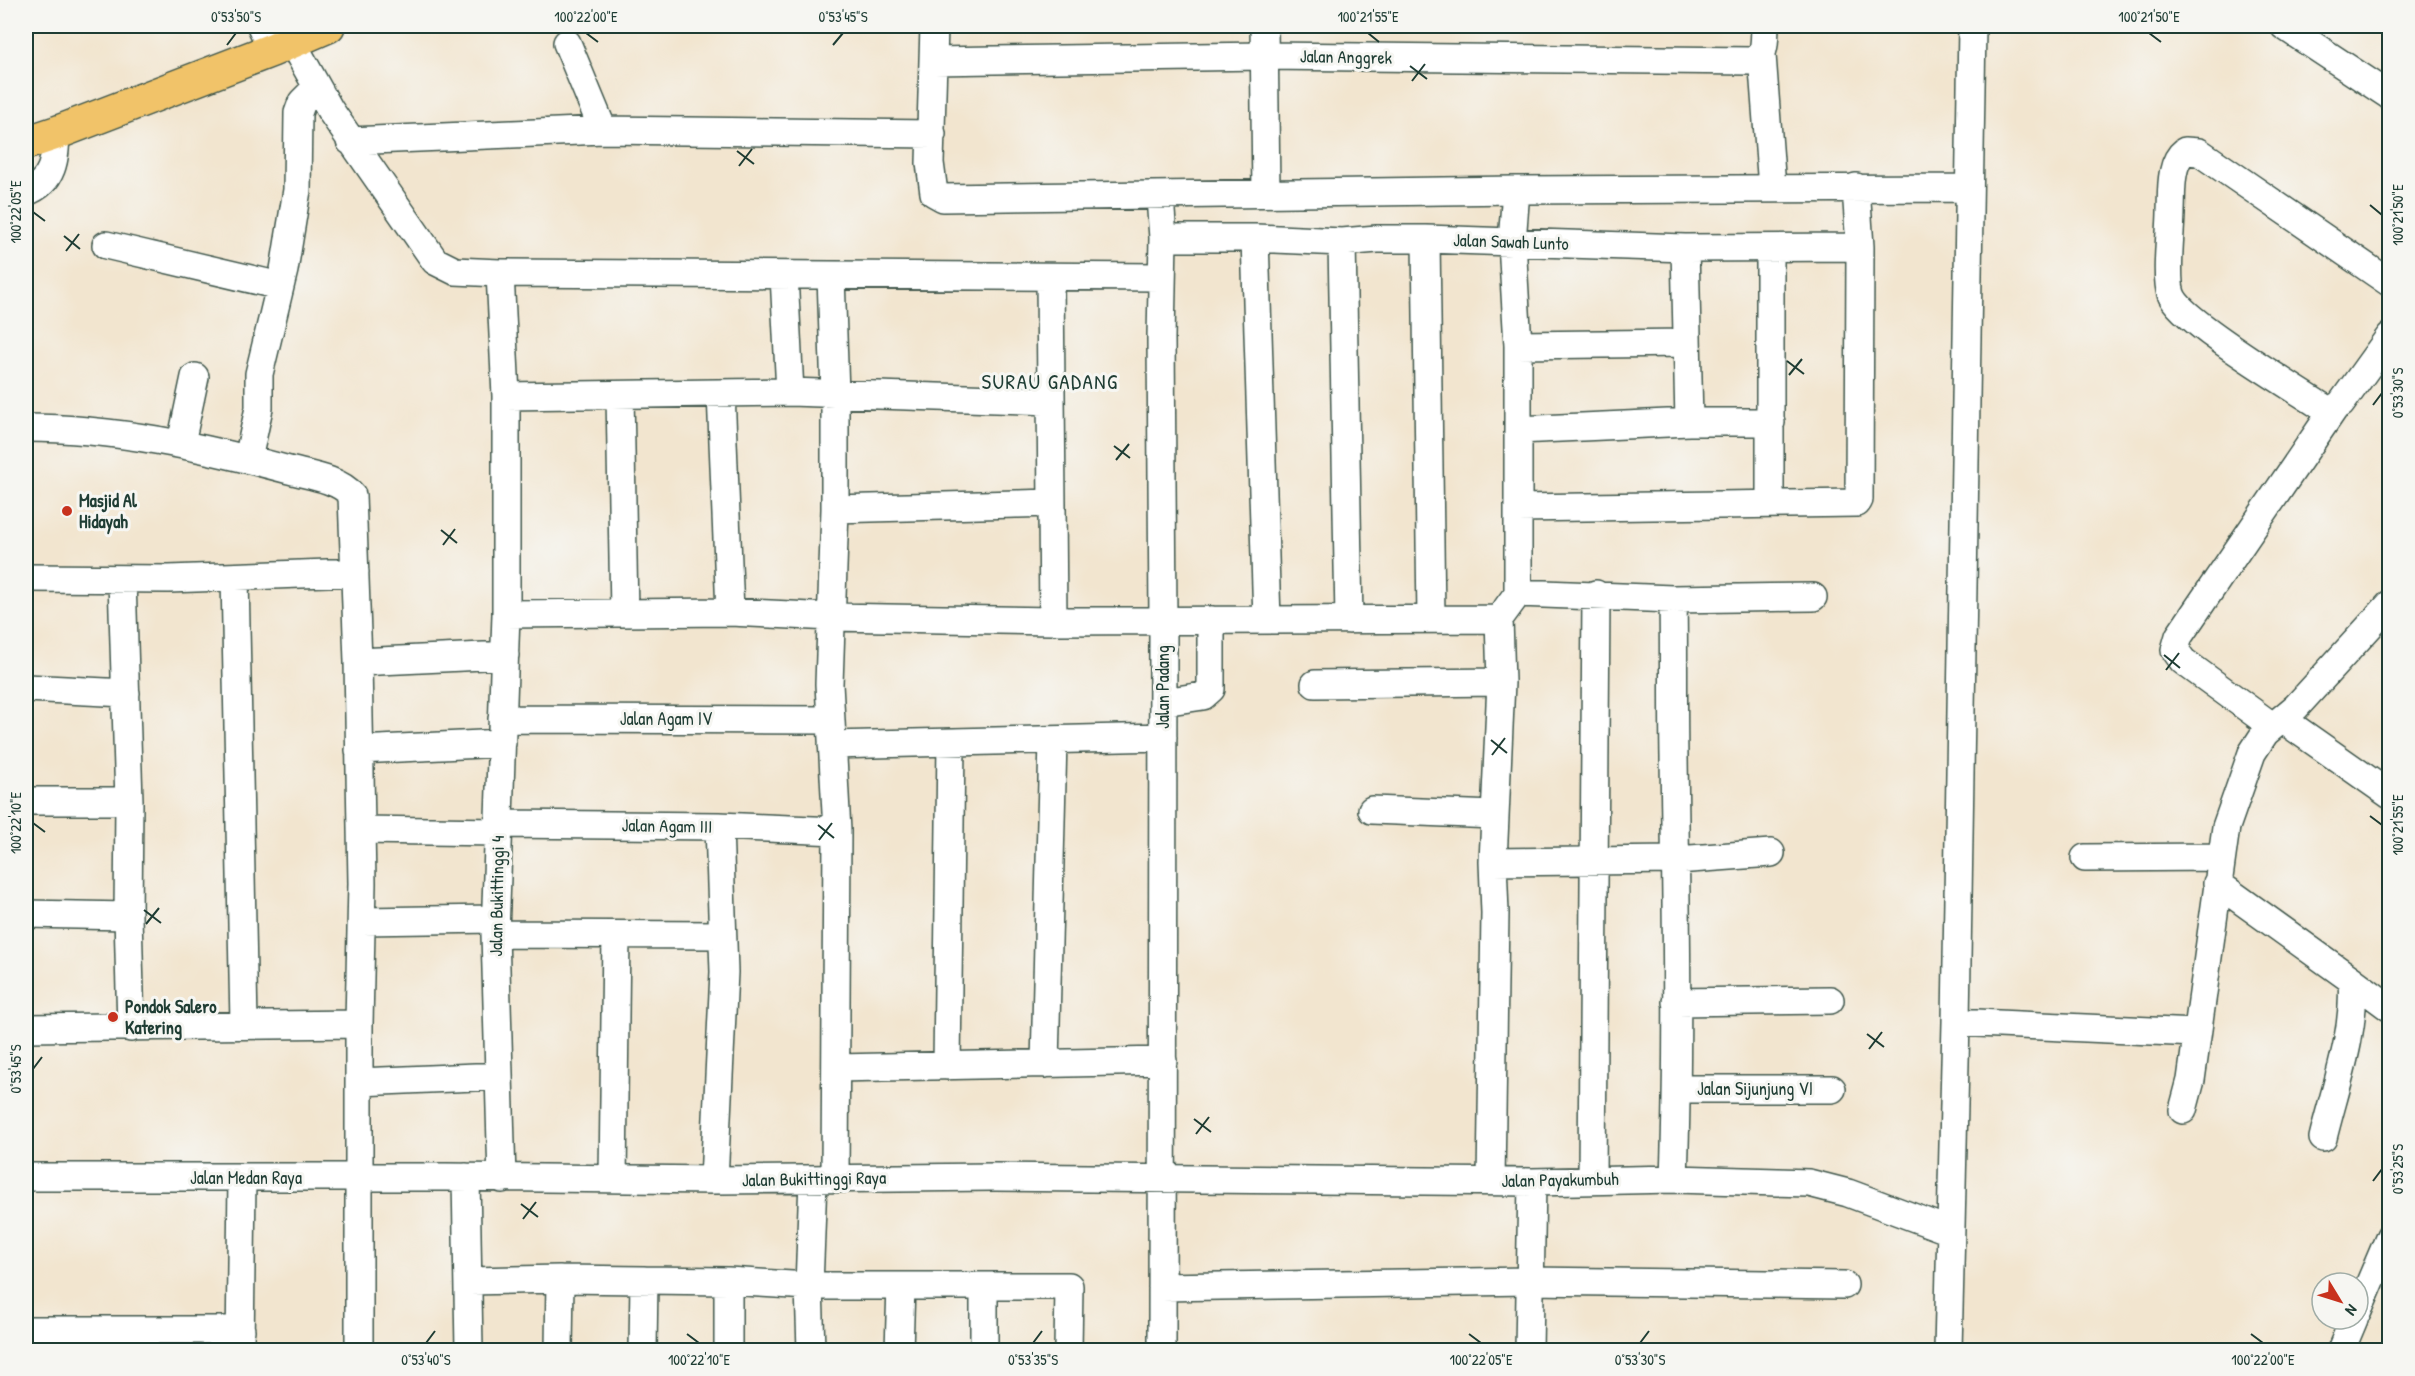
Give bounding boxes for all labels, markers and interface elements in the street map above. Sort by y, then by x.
text: 0°53'50"S [211,6,261,27]
text: 100°22'00"E [554,6,618,27]
text: 0°53'45"S [818,6,868,27]
text: 100°21'55"E [1337,6,1399,27]
text: 100°21'50"E [2118,6,2180,27]
street label: Jalan Anggrek [1300,43,1393,70]
text: 100°22'05"E [5,180,26,244]
text: 100°21'50"E [2387,184,2408,246]
street label: Jalan Sawah Lunto [1453,227,1569,256]
district label: SURAU GADANG [981,367,1119,396]
text: 0°53'30"S [2387,368,2408,418]
place label: Masjid Al Hidayah [79,488,138,535]
marker: Masjid Al Hidayah [60,504,74,518]
street label: Jalan Padang [1150,645,1175,729]
street label: Jalan Agam IV [620,706,713,731]
text: 100°22'10"E [5,792,26,854]
text: 100°21'55"E [2387,794,2408,856]
street label: Jalan Agam III [621,812,713,839]
street label: Jalan Bukittinggi 4 [483,835,510,957]
place label: Pondok Salero Katering [125,994,217,1041]
marker: Pondok Salero Katering [106,1010,120,1024]
text: 0°53'45"S [5,1044,26,1094]
street label: Jalan Sijunjung VI [1697,1076,1813,1101]
text: 0°53'25"S [2387,1144,2408,1194]
street label: Jalan Medan Raya [190,1165,302,1190]
street label: Jalan Bukittinggi Raya [742,1165,886,1192]
street label: Jalan Payakumbuh [1501,1166,1619,1193]
north arrow [2310,1271,2370,1331]
text: N [2340,1300,2363,1321]
text: 0°53'40"S [401,1349,451,1370]
text: 100°22'10"E [668,1349,730,1370]
text: 0°53'35"S [1008,1349,1058,1370]
text: 100°22'05"E [1449,1349,1513,1370]
text: 0°53'30"S [1615,1349,1665,1370]
text: 100°22'00"E [2231,1349,2295,1370]

